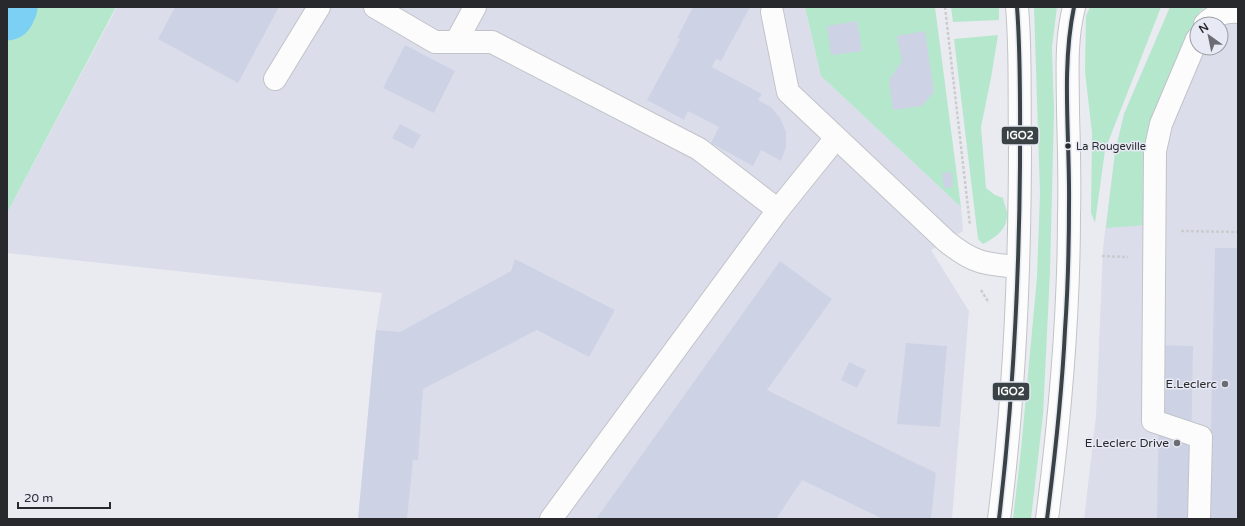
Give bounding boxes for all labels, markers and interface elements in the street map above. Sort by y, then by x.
north arrow [1189,16,1229,56]
text: N [1197,20,1211,36]
line badge: IGO2 [1001,126,1039,145]
text: IGO2 [1006,129,1034,142]
place label: La Rougeville [1076,140,1146,153]
marker: La Rougeville [1063,141,1073,151]
place label: E.Leclerc [1166,377,1217,391]
marker: E.Leclerc [1220,379,1230,389]
line badge: IGO2 [992,382,1030,401]
text: IGO2 [997,385,1025,398]
place label: E.Leclerc Drive [1085,436,1169,450]
marker: E.Leclerc Drive [1172,438,1182,448]
scale bar [18,484,110,510]
text: 20 m [24,491,53,505]

